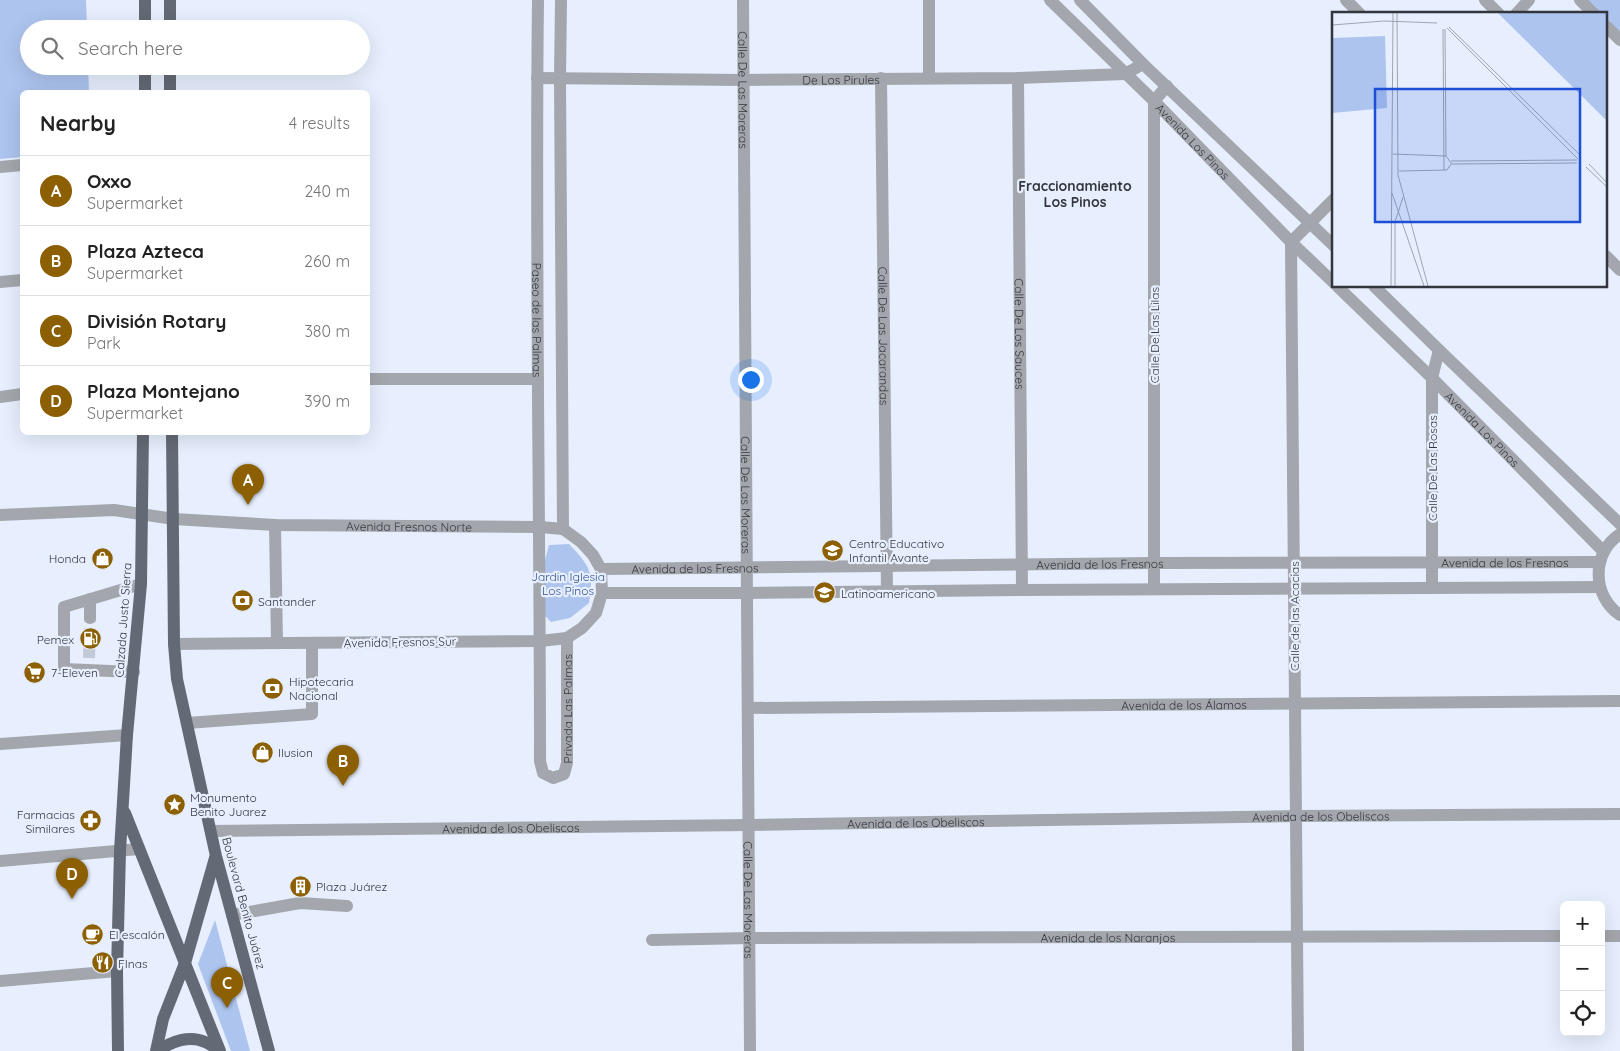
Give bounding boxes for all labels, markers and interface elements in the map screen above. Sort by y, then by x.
inset map [1332,12,1608,288]
search box [20,20,370,75]
street label: Calle De Las Moreras [736,31,751,149]
icon: search [38,34,66,62]
text: Search here [78,36,183,60]
street label: De Los Pirules [802,71,880,87]
street label: Avenida Los Pinos [1153,100,1234,183]
text: Nearby [40,110,116,136]
text: 4 results [289,113,350,133]
text: Oxxo [87,169,132,193]
district label: Fraccionamiento Los Pinos [1018,177,1132,211]
text: A [51,181,61,201]
text: 240 m [304,181,350,201]
text: Supermarket [87,193,183,213]
text: Plaza Azteca [87,239,204,263]
text: B [51,251,61,271]
text: 260 m [304,251,350,271]
text: Supermarket [87,263,183,283]
street label: Paseo de las Palmas [530,263,545,378]
street label: Calle De Las Jacarandas [876,267,892,406]
street label: Calle De Los Sauces [1012,278,1028,390]
street label: Calle De Las Lilas [1147,286,1162,383]
text: División Rotary [87,309,226,333]
text: C [51,321,61,341]
text: 380 m [304,321,350,341]
text: Park [87,333,121,353]
your location [738,367,764,393]
text: Plaza Montejano [87,379,240,403]
street label: Avenida Los Pinos [1442,388,1523,470]
text: D [50,391,62,411]
text: 390 m [304,391,350,411]
text: Supermarket [87,403,183,423]
street label: Calle De Las Rosas [1425,415,1440,521]
street label: Calle De Las Moreras [738,436,754,554]
pin: A [232,464,264,505]
street label: Avenida Fresnos Norte [346,518,472,534]
place label: Centro Educativo Infantil Avante [849,536,944,565]
school or university icon: Centro Educativo Infantil Avante [821,538,845,562]
shop icon: Honda [90,546,114,570]
place label: Honda [49,551,86,566]
street label: Avenida de los Fresnos [1036,555,1164,572]
street label: Avenida de los Fresnos [1441,555,1569,570]
street label: Avenida de los Fresnos [631,560,759,576]
street label: Calle de las Acacias [1287,561,1302,671]
street label: Calzada Justo Sierra [112,562,134,678]
park label: Jardin Iglesia Los Pinos [531,569,605,598]
school or university icon: Latinoamericano [813,581,837,605]
place label: Latinoamericano [841,586,935,601]
bank icon: Santander [230,589,254,613]
place label: Santander [258,594,316,609]
fuel station icon: Pemex [78,627,102,651]
place label: Pemex [37,632,74,647]
street label: Avenida Fresnos Sur [344,634,457,650]
street label: Privada Las Palmas [560,654,575,763]
supermarket icon: 7-Eleven [23,660,47,684]
place label: 7-Eleven [51,665,98,680]
place label: Hipotecaria Nacional [289,674,353,703]
bank icon: Hipotecaria Nacional [261,676,285,700]
street label: Avenida de los Álamos [1121,696,1247,713]
shop icon: Ilusion [250,740,274,764]
place label: Ilusion [278,745,313,760]
pin: B [327,745,359,786]
place label: Monumento Benito Juarez [190,790,267,819]
place icon: Monumento Benito Juarez [162,792,186,816]
place label: Farmacias Similares [17,807,75,836]
street label: Avenida de los Obeliscos [1252,808,1390,824]
pharmacy icon: Farmacias Similares [79,809,103,833]
street label: Avenida de los Obeliscos [847,814,985,831]
street label: Avenida de los Obeliscos [442,819,580,836]
street label: Boulevard Benito Juárez [219,835,269,971]
street label: Calle De Las Moreras [741,841,757,959]
pin: D [56,858,88,899]
building icon: Plaza Juárez [288,874,312,898]
place label: Plaza Juárez [316,879,388,894]
map controls [1560,901,1605,1036]
button: + [1560,901,1605,946]
cafe icon: El escalón [81,922,105,946]
place label: El escalón [109,927,165,942]
street label: Avenida de los Naranjos [1041,929,1176,945]
button: − [1560,946,1605,991]
restaurant icon: FInas [90,951,114,975]
place label: FInas [118,956,148,971]
pin: C [211,967,243,1008]
button: locate [1560,991,1605,1036]

